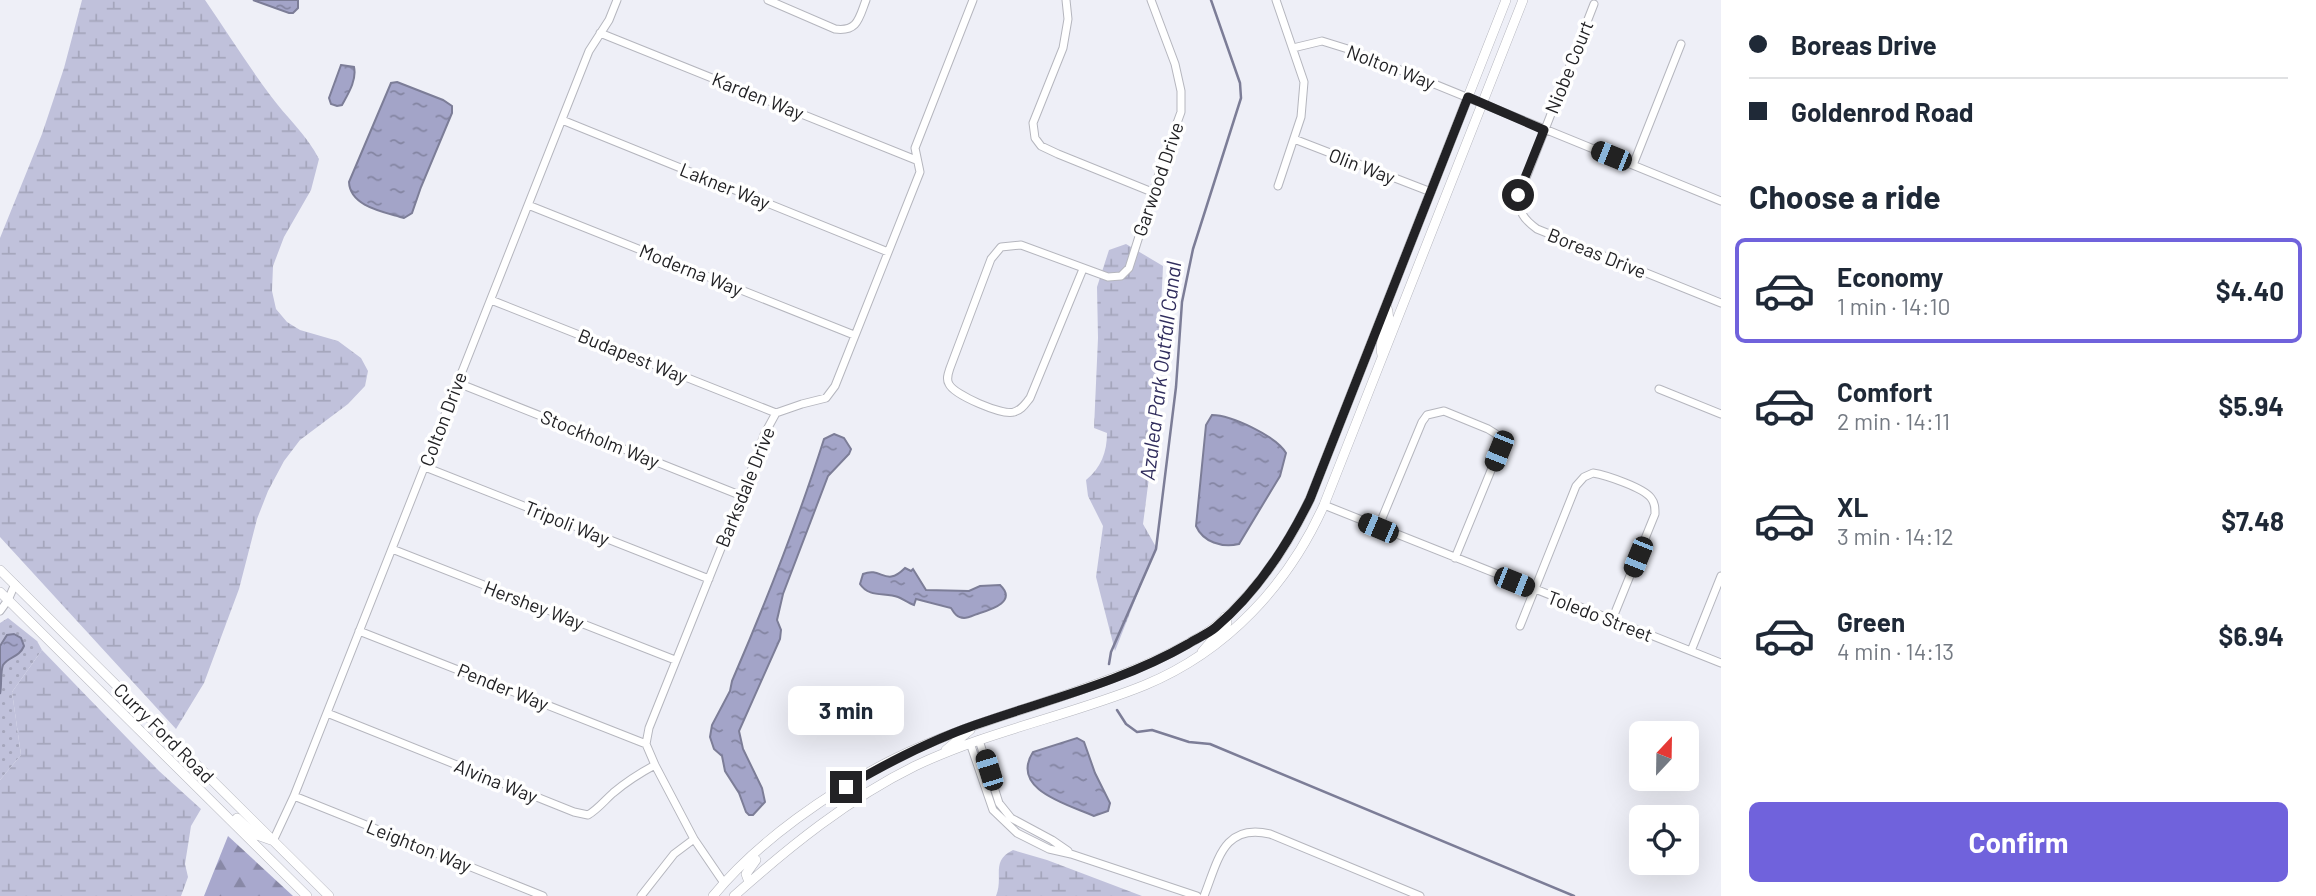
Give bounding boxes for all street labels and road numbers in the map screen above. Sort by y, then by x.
street label: Niobe Court [1539,17,1598,117]
street label: Nolton Way [1344,39,1439,94]
street label: Karden Way [709,67,808,124]
street label: Garwood Drive [1127,119,1188,239]
street label: Olin Way [1326,142,1399,189]
street label: Lakner Way [677,157,774,214]
street label: Boreas Drive [1545,222,1650,283]
street label: Moderna Way [636,238,746,301]
street label: Budapest Way [575,323,692,388]
street label: Colton Drive [414,368,471,469]
street label: Stockholm Way [537,404,663,473]
street label: Barksdale Drive [710,423,779,550]
street label: Tripoli Way [521,495,613,550]
street label: Hershey Way [481,575,588,634]
street label: Toledo Street [1544,585,1656,646]
street label: Pender Way [454,658,552,715]
street label: Curry Ford Road [110,678,219,787]
street label: Alvina Way [451,753,541,808]
street label: Leighton Way [363,814,475,877]

